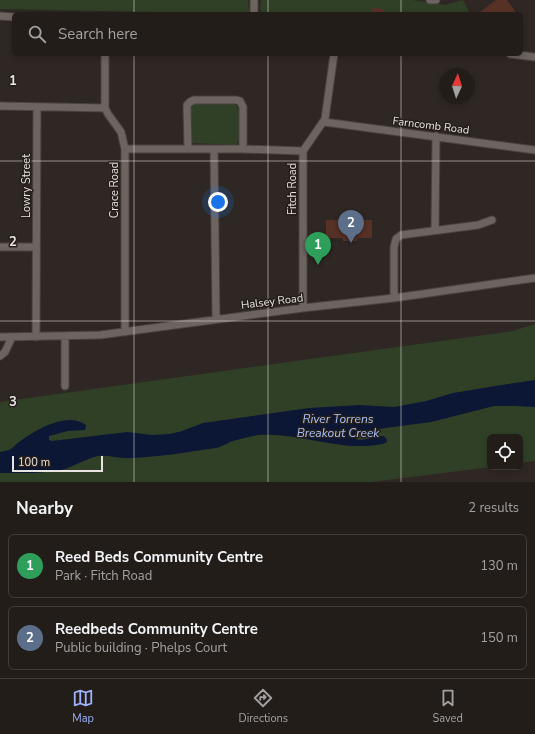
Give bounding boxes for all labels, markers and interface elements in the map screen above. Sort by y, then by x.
search box [12,12,523,56]
icon: search [26,23,48,45]
text: Search here [58,24,138,44]
north arrow [439,68,475,104]
text: 1 [9,72,17,90]
street label: Farncomb Road [392,113,470,138]
street label: Lowry Street [19,154,34,218]
street label: Crace Road [107,162,122,218]
street label: Fitch Road [285,163,300,215]
your location [208,192,228,212]
pin: 2 [338,210,364,243]
pin: 1 [305,232,331,265]
text: 2 [9,233,17,251]
street label: Halsey Road [240,290,304,313]
text: 3 [9,393,17,411]
water label: River Torrens Breakout Creek [297,411,380,441]
map controls [487,434,523,470]
button: locate [487,434,523,470]
scale bar [12,454,103,473]
text: 100 m [18,455,50,470]
text: Nearby [16,497,73,520]
text: 2 results [468,499,519,517]
text: Reed Beds Community Centre [55,547,263,567]
text: 1 [26,557,34,575]
text: 130 m [480,557,518,575]
text: Park · Fitch Road [55,567,152,585]
text: Reedbeds Community Centre [55,619,258,639]
text: 2 [26,629,34,647]
text: 150 m [480,629,518,647]
text: Public building · Phelps Court [55,639,227,657]
tab: Map [72,687,94,726]
tab: Directions [238,687,288,726]
tab: Saved [432,687,463,726]

